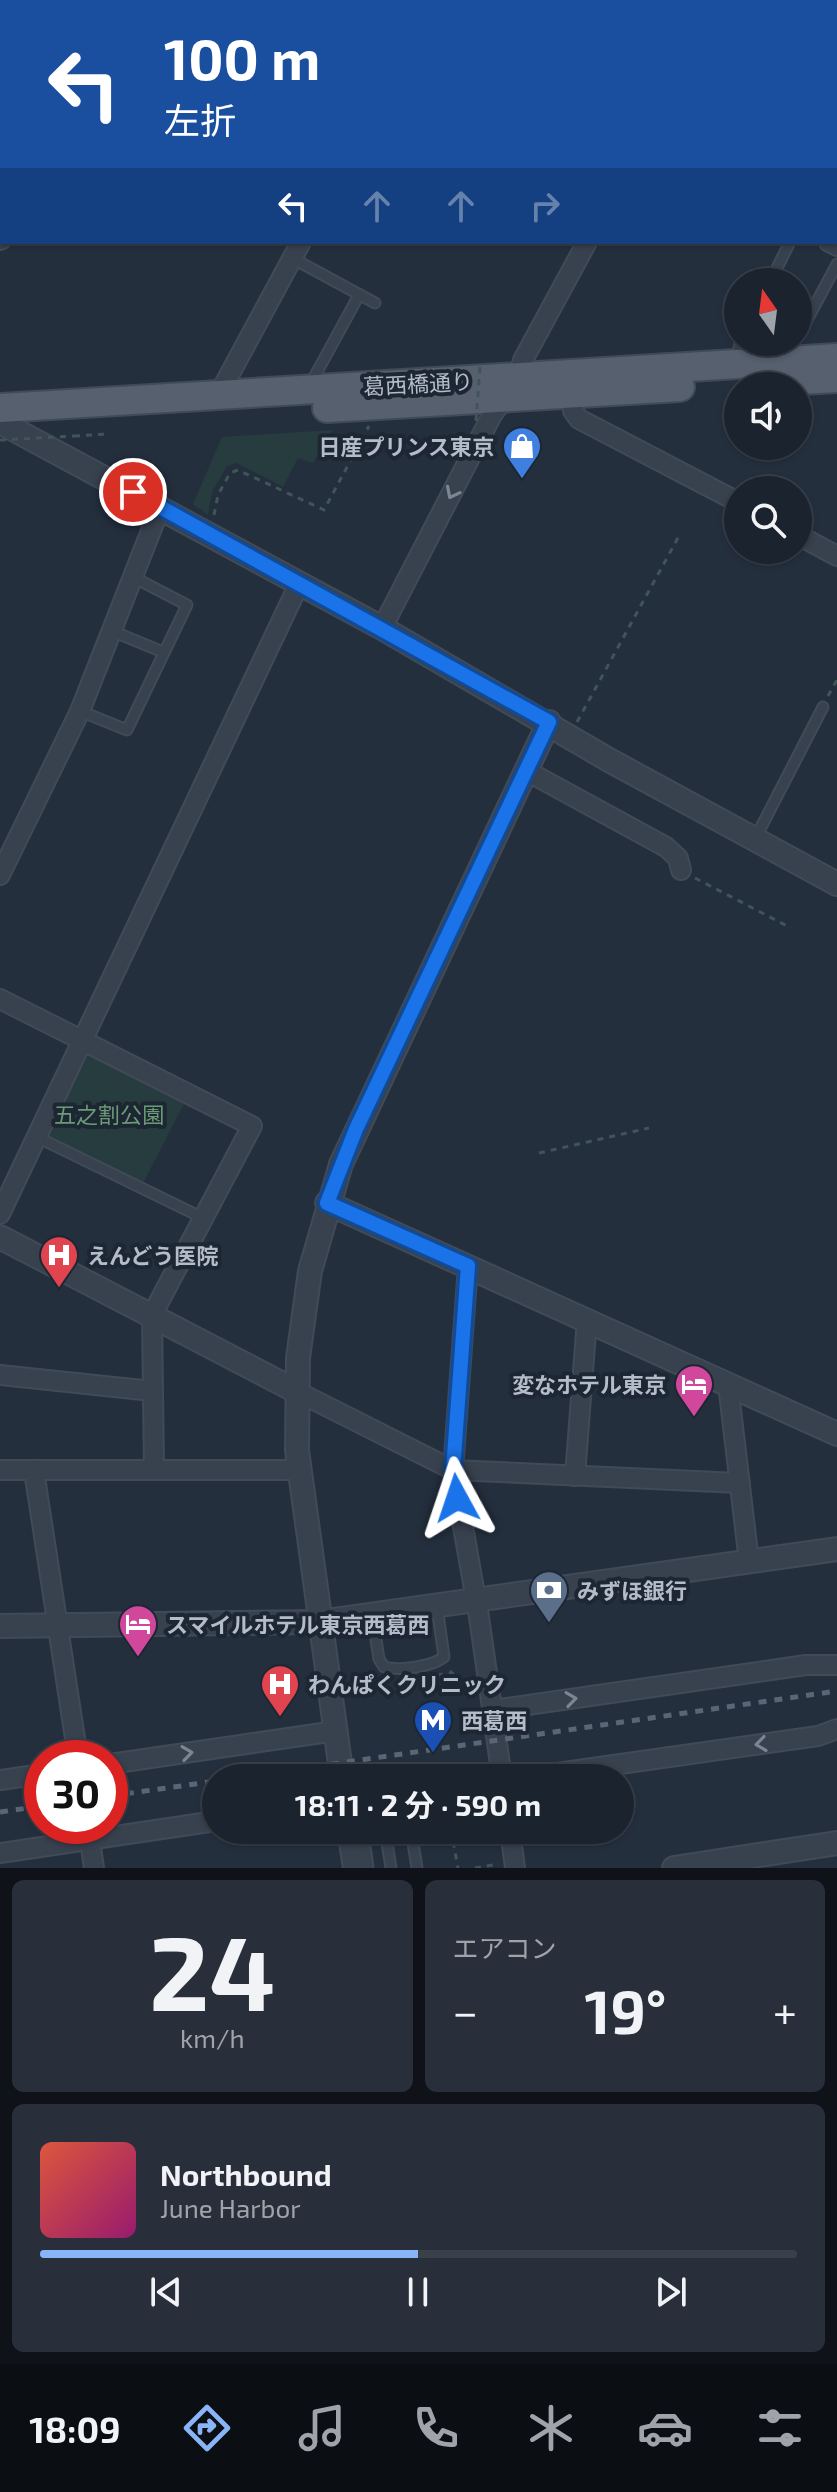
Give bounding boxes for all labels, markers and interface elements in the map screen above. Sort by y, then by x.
text: 100 m [164,24,320,91]
icon: left [32,32,136,136]
text: 左折 [164,98,236,141]
icon: left [271,184,315,228]
icon: ahead [355,184,399,228]
icon: ahead [439,184,483,228]
icon: right [523,184,567,228]
north arrow [724,268,812,356]
map controls [724,268,812,564]
street label: 葛西橋通り [362,367,474,399]
button: sound [724,372,812,460]
shop icon: 日産プリンス東京 [501,425,543,480]
place label: 日産プリンス東京 [318,433,494,459]
pin [99,458,167,526]
icon: arrive [111,470,155,514]
button: search [724,476,812,564]
one-way arrow [446,484,462,499]
park label: 五之割公園 [54,1101,164,1127]
hospital icon: えんどう医院 [38,1234,80,1289]
place label: えんどう医院 [87,1242,218,1268]
hotel icon: 変なホテル東京 [673,1363,715,1418]
place label: 変なホテル東京 [512,1371,666,1397]
position arrow [415,1456,499,1540]
bank icon: みずほ銀行 [528,1569,570,1624]
place label: みずほ銀行 [577,1577,687,1603]
hotel icon: スマイルホテル東京西葛西 [117,1603,159,1658]
place label: スマイルホテル東京西葛西 [166,1611,429,1637]
hospital icon: わんぱくクリニック [259,1663,301,1718]
place label: わんぱくクリニック [308,1671,506,1697]
one-way arrow [564,1691,577,1708]
metro station icon: 西葛西 [412,1699,454,1754]
place label: 西葛西 [461,1707,527,1733]
one-way arrow [754,1735,768,1752]
speed limit sign: 30 [24,1740,128,1844]
one-way arrow [180,1745,194,1762]
text: 18:11 · 2 分 · 590 m [295,1786,541,1822]
text: 24 [149,1907,276,2032]
text: エアコン [453,1932,557,1963]
text: 19° [585,1974,666,2046]
text: − [453,1984,478,2037]
text: + [773,1984,797,2037]
text: km/h [180,2022,245,2053]
text: Northbound [160,2156,332,2192]
text: June Harbor [160,2192,301,2223]
icon: previous [144,2270,188,2314]
icon: pause [396,2270,440,2314]
icon: next [649,2270,693,2314]
icon: directions [179,2400,235,2456]
icon: music [294,2400,350,2456]
icon: phone [408,2400,464,2456]
icon: climate [523,2400,579,2456]
icon: car [637,2400,693,2456]
icon: filters [752,2400,808,2456]
text: 18:09 [29,2407,120,2450]

